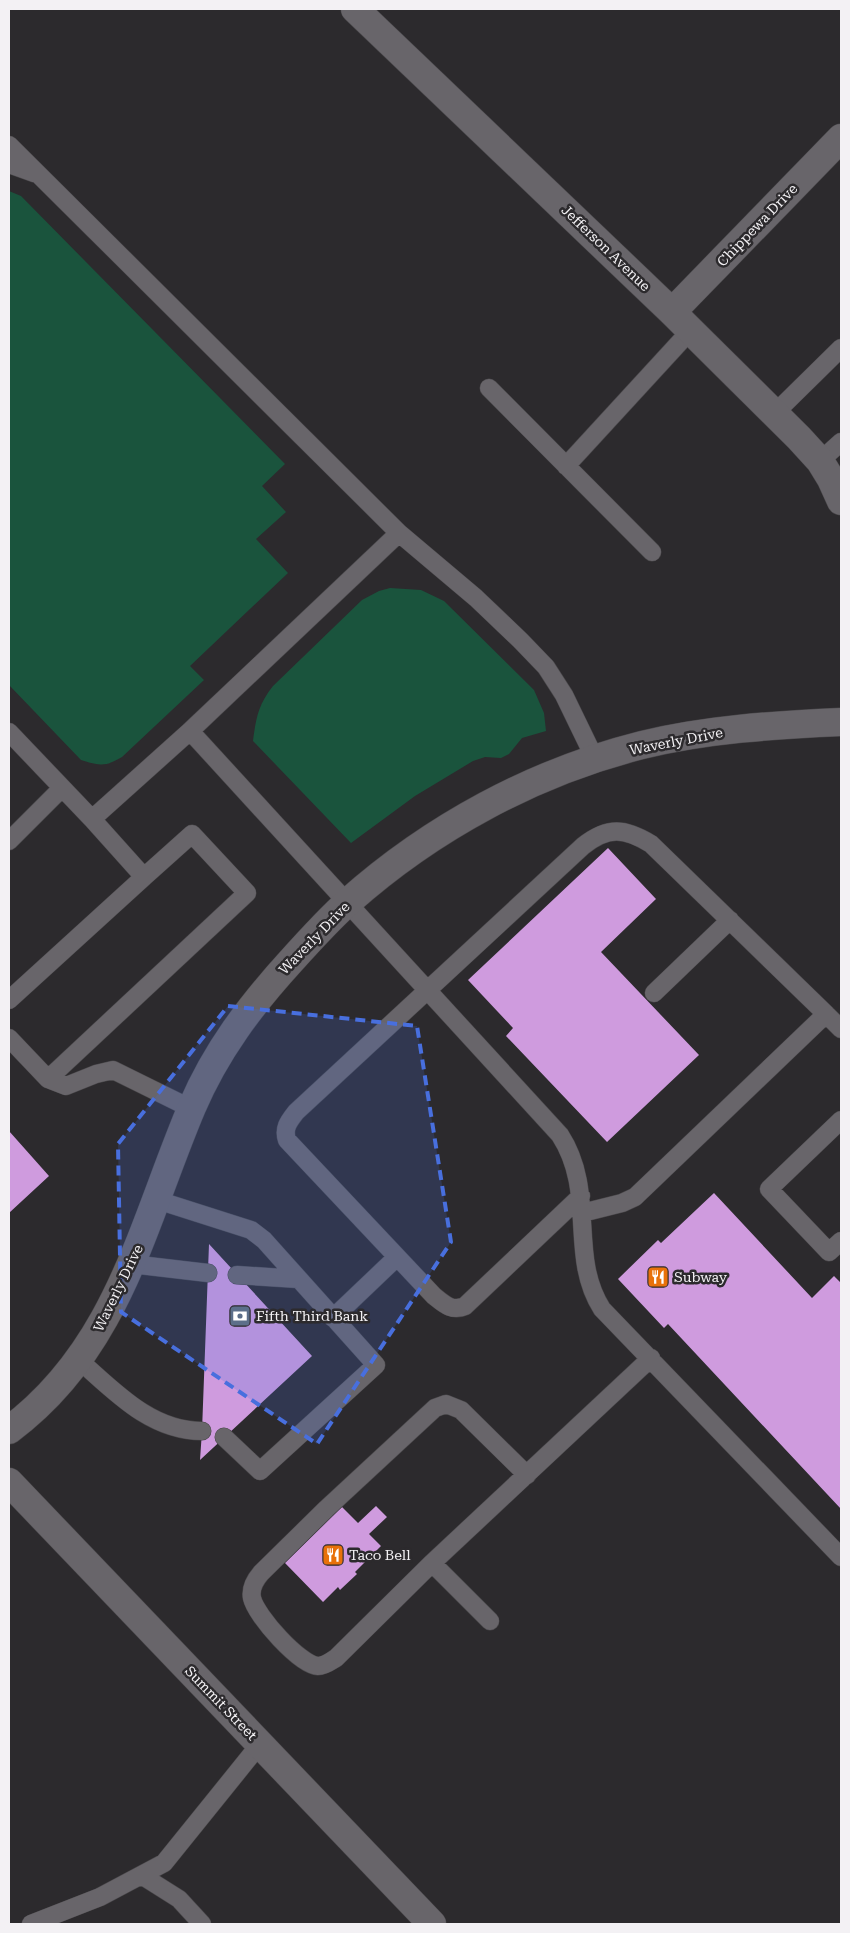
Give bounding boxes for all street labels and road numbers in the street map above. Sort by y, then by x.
street label: Chippewa Drive [714,180,801,270]
street label: Jefferson Avenue [558,202,654,295]
street label: Waverly Drive [628,724,724,758]
street label: Waverly Drive [275,898,353,978]
street label: Waverly Drive [90,1242,146,1334]
street label: Summit Street [182,1663,260,1743]

